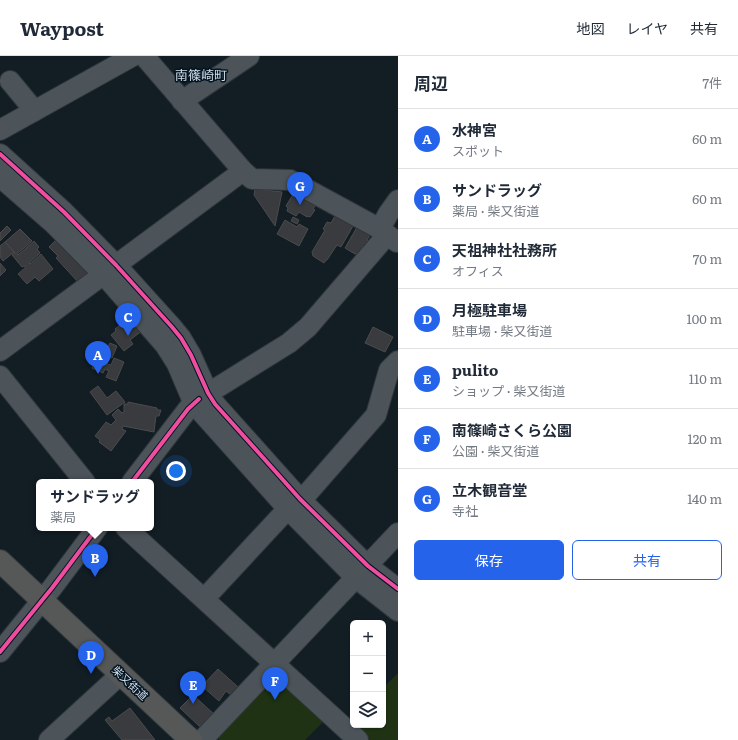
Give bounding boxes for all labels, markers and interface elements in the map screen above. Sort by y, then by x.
text: Waypost [20,14,104,42]
text: 地図 [576,18,604,38]
text: レイヤ [626,18,668,38]
text: 共有 [690,18,718,38]
district label: 南篠崎町 [175,65,227,84]
text: 周辺 [414,70,448,95]
text: 7件 [702,73,722,92]
text: 水神宮 [452,118,497,141]
text: A [422,129,432,148]
text: 60 m [692,129,722,148]
text: スポット [452,141,504,160]
pin: G [287,172,313,205]
text: サンドラッグ [452,178,542,201]
text: B [423,189,431,208]
text: 60 m [692,189,722,208]
text: 薬局 · 柴又街道 [452,201,540,220]
text: 天祖神社社務所 [452,238,557,261]
text: C [422,249,432,268]
text: 70 m [693,249,722,268]
text: オフィス [452,261,504,280]
text: 月極駐車場 [452,298,527,321]
pin: C [115,303,141,336]
text: D [422,309,432,328]
text: 100 m [686,309,722,328]
text: 駐車場 · 柴又街道 [452,321,553,340]
pin: A [85,341,111,374]
text: pulito [452,358,498,381]
text: E [423,369,431,388]
text: 110 m [689,369,722,388]
text: ショップ · 柴又街道 [452,381,566,400]
text: 南篠崎さくら公園 [452,418,572,441]
text: F [423,429,431,448]
text: 120 m [687,429,722,448]
text: 公園 · 柴又街道 [452,441,540,460]
your location [166,461,186,481]
text: 立木観音堂 [452,478,527,501]
popup [36,479,154,531]
text: サンドラッグ [50,484,140,507]
text: G [422,489,432,508]
text: 140 m [687,489,722,508]
text: 寺社 [452,501,478,520]
text: 薬局 [50,507,76,526]
button: 保存 [414,540,564,580]
button: 共有 [572,540,722,580]
pin: B [82,544,108,577]
map controls [350,620,386,728]
button: + [350,620,386,656]
pin: D [78,641,104,674]
button: − [350,656,386,692]
street label: 柴又街道 [109,661,152,703]
pin: F [262,667,288,700]
pin: E [180,671,206,704]
button: layers [350,692,386,728]

